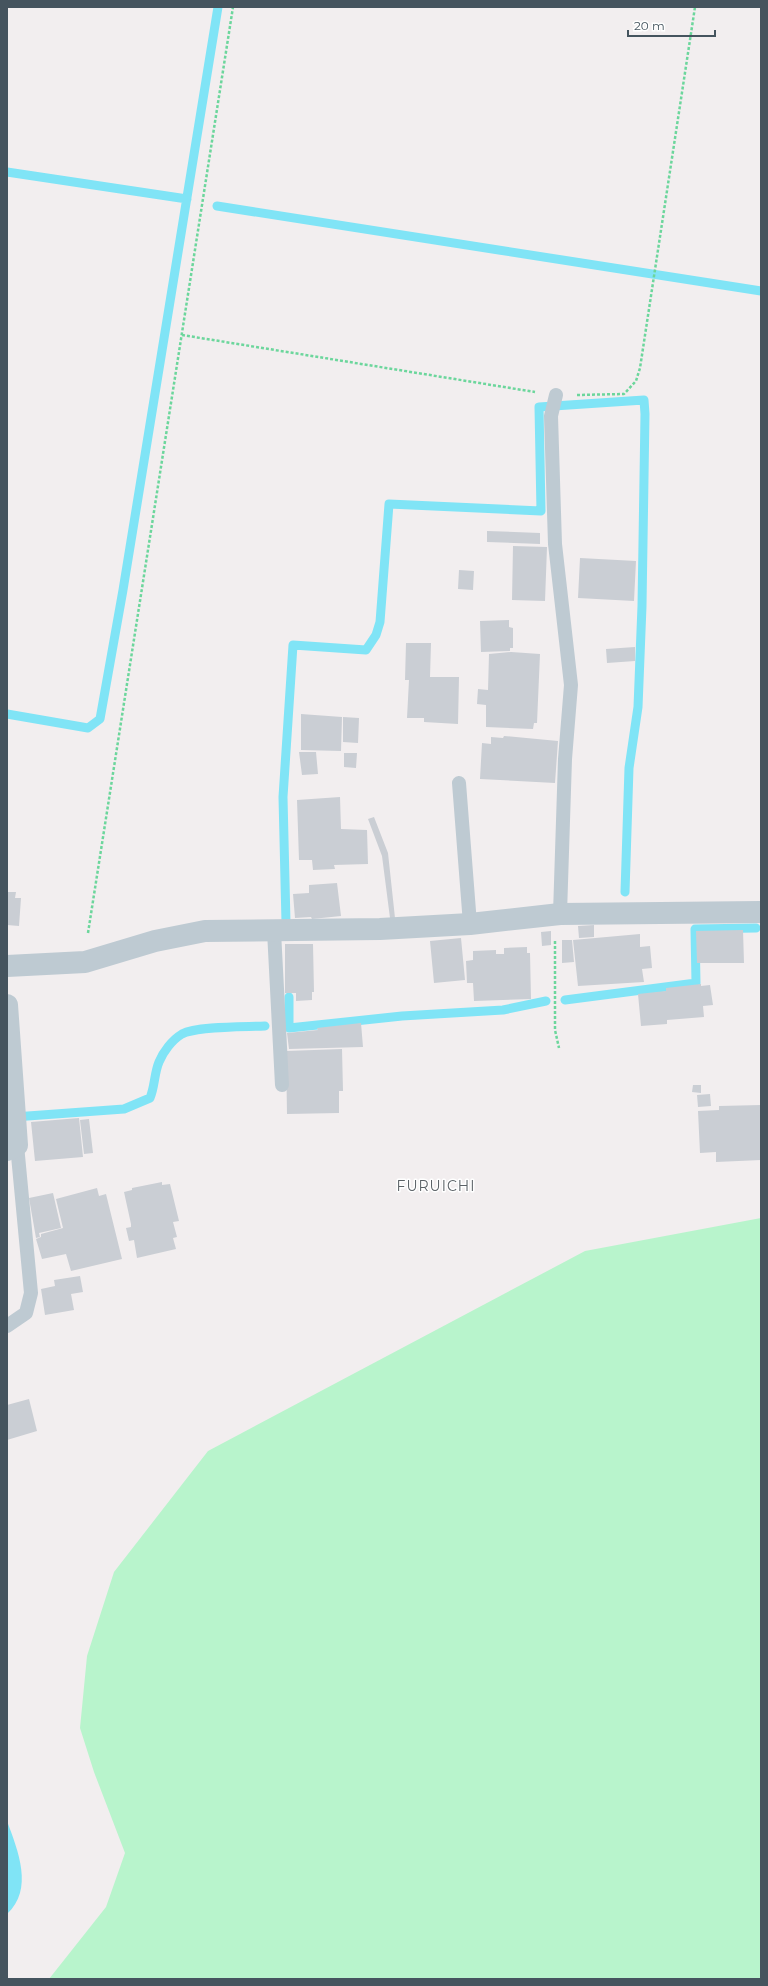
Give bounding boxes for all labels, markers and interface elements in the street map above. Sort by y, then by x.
scale bar [628,12,715,38]
text: 20 m [634,18,665,33]
district label: FURUICHI [397,1177,475,1195]

